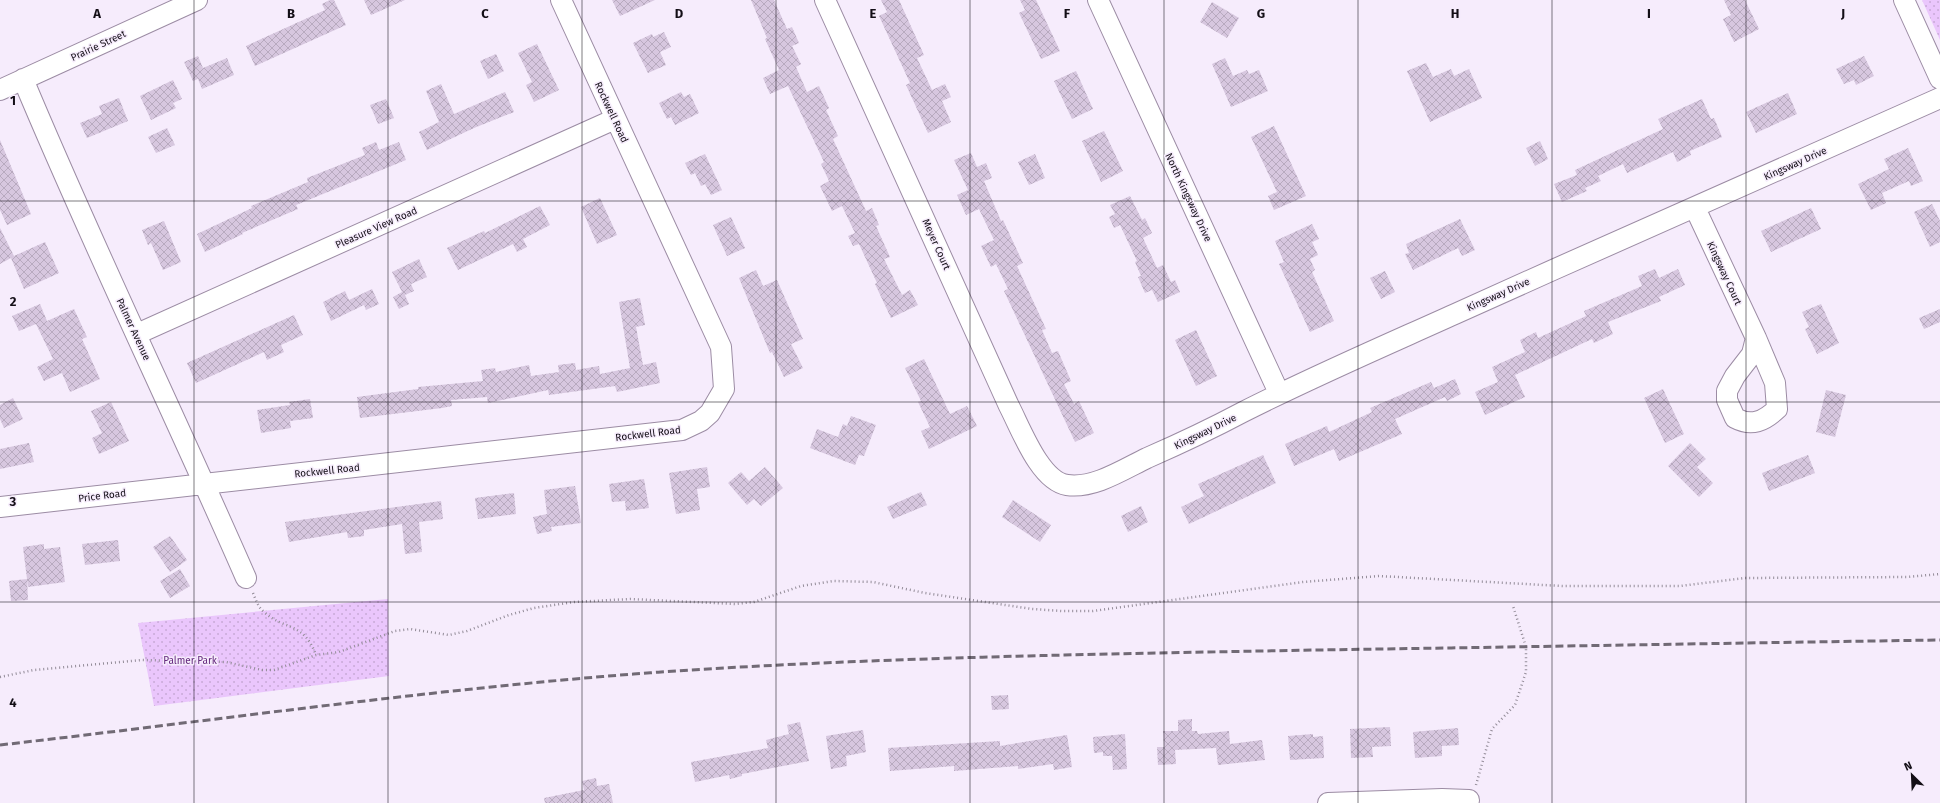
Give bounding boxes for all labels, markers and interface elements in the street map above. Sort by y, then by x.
text: A [92,6,101,21]
text: B [287,6,295,21]
text: C [481,6,489,21]
text: D [675,6,684,21]
text: E [870,6,877,21]
text: F [1064,6,1071,21]
text: G [1257,6,1265,21]
text: H [1451,6,1459,21]
text: I [1647,6,1651,21]
text: J [1840,6,1845,21]
street label: Prairie Street [69,28,128,64]
street label: Rockwell Road [592,80,630,145]
text: 1 [10,93,16,108]
street label: Kingsway Drive [1762,145,1829,183]
street label: North Kingsway Drive [1162,151,1214,244]
street label: Pleasure View Road [334,204,419,251]
street label: Meyer Court [920,217,953,272]
street label: Kingsway Court [1704,240,1744,307]
street label: Kingsway Drive [1465,276,1532,314]
text: 2 [10,294,17,309]
street label: Palmer Avenue [113,296,153,362]
street label: Kingsway Drive [1172,412,1238,452]
street label: Rockwell Road [615,424,682,444]
street label: Rockwell Road [294,462,360,480]
street label: Price Road [78,487,127,505]
text: 3 [9,494,17,509]
park label: Palmer Park [163,655,218,667]
text: 4 [9,695,17,710]
north arrow [1892,755,1932,795]
text: N [1902,759,1914,774]

